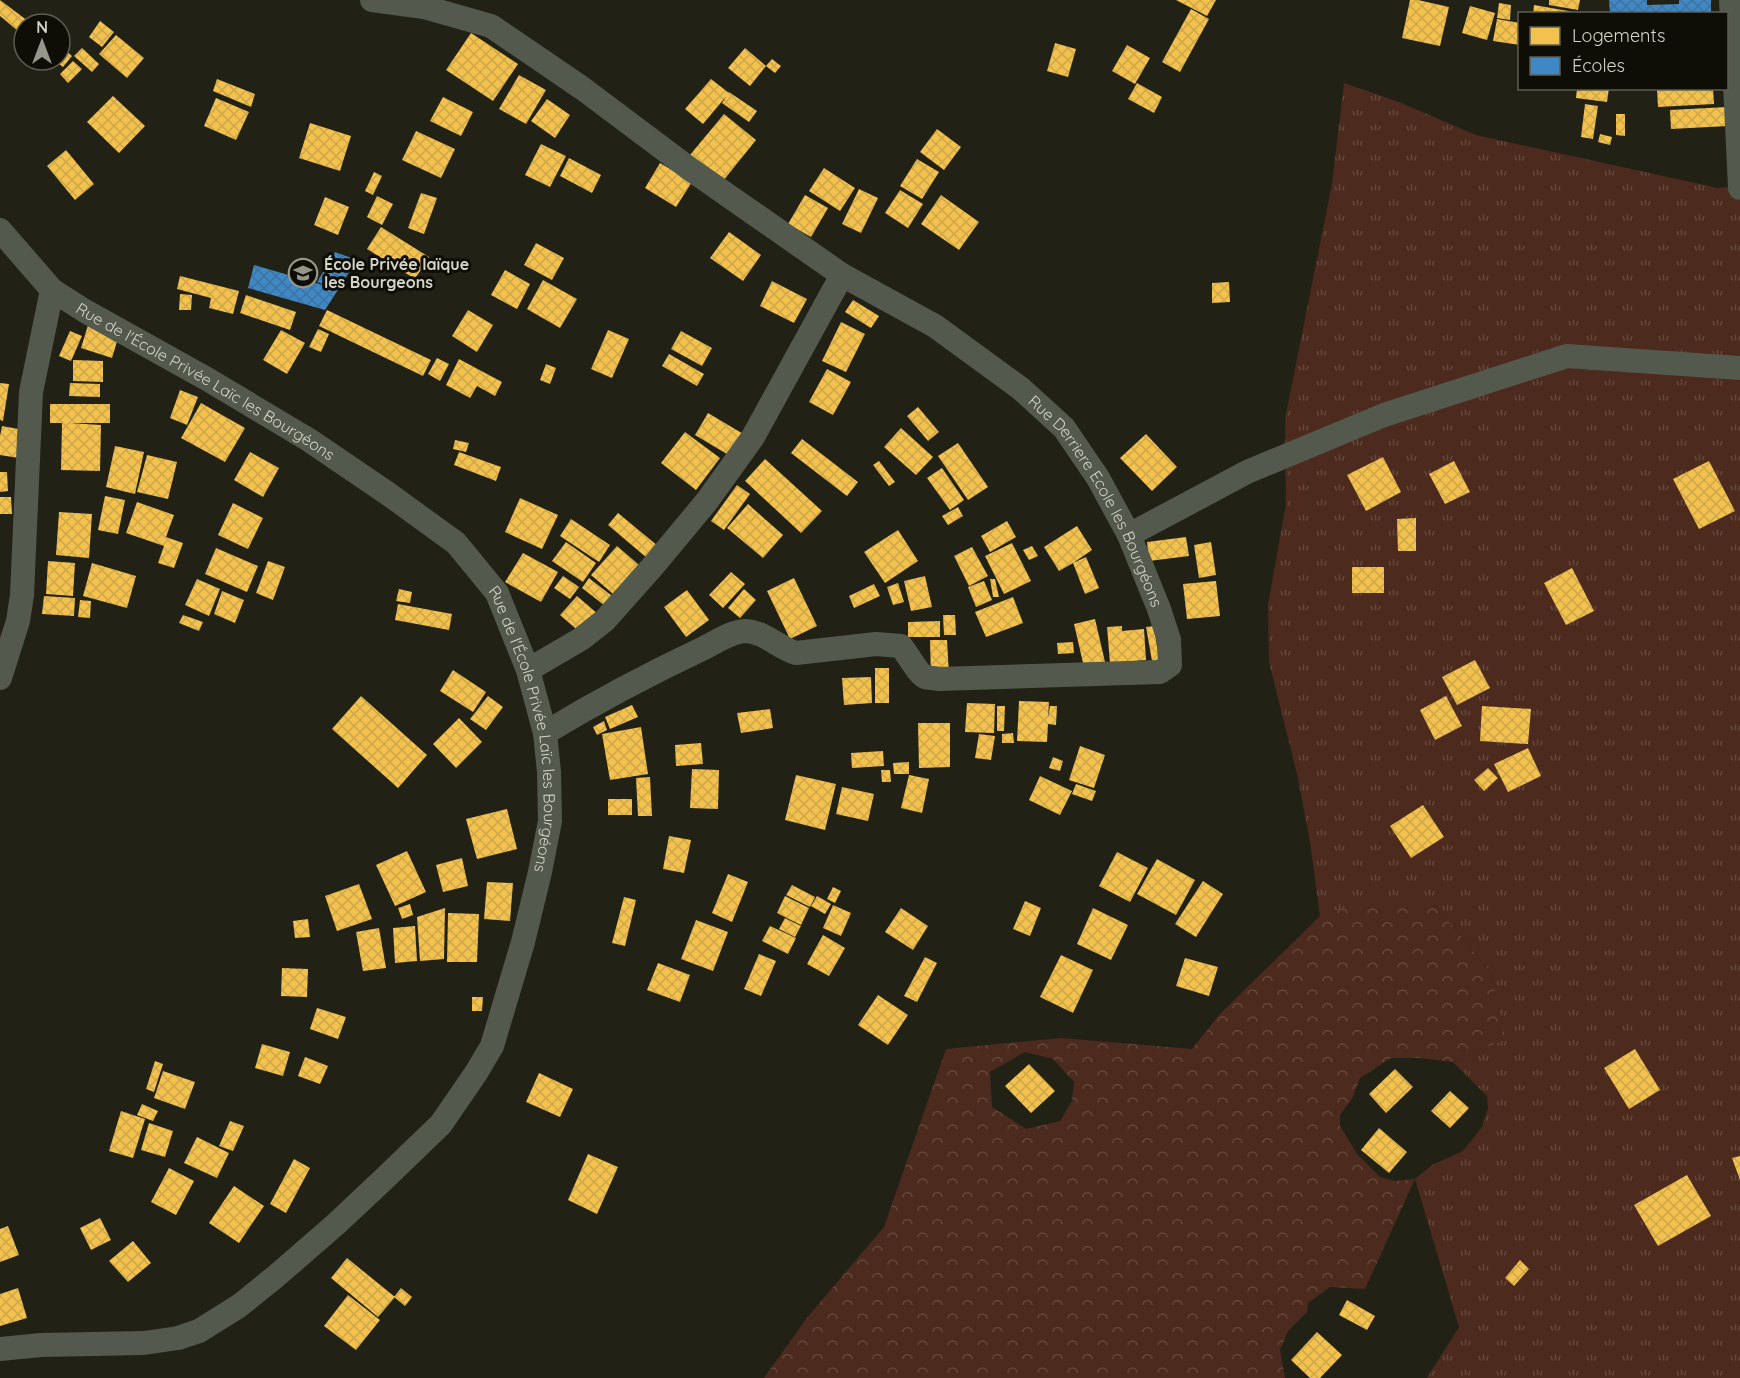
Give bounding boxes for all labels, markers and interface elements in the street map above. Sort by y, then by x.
north arrow [12,12,72,72]
legend [1518,12,1728,90]
text: N [36,17,48,37]
text: Logements [1572,24,1665,47]
text: Écoles [1572,54,1625,77]
place label: École Privée laïque les Bourgeons [324,254,469,292]
school or university icon: École Privée laïque les Bourgeons [287,257,319,289]
street label: Rue de l'École Privée Laïc les Bourgéons [72,298,339,465]
street label: Rue Derriere Ecole les Bourgéons [1024,391,1167,610]
street label: Rue de l'École Privée Laïc les Bourgéons [485,581,560,874]

